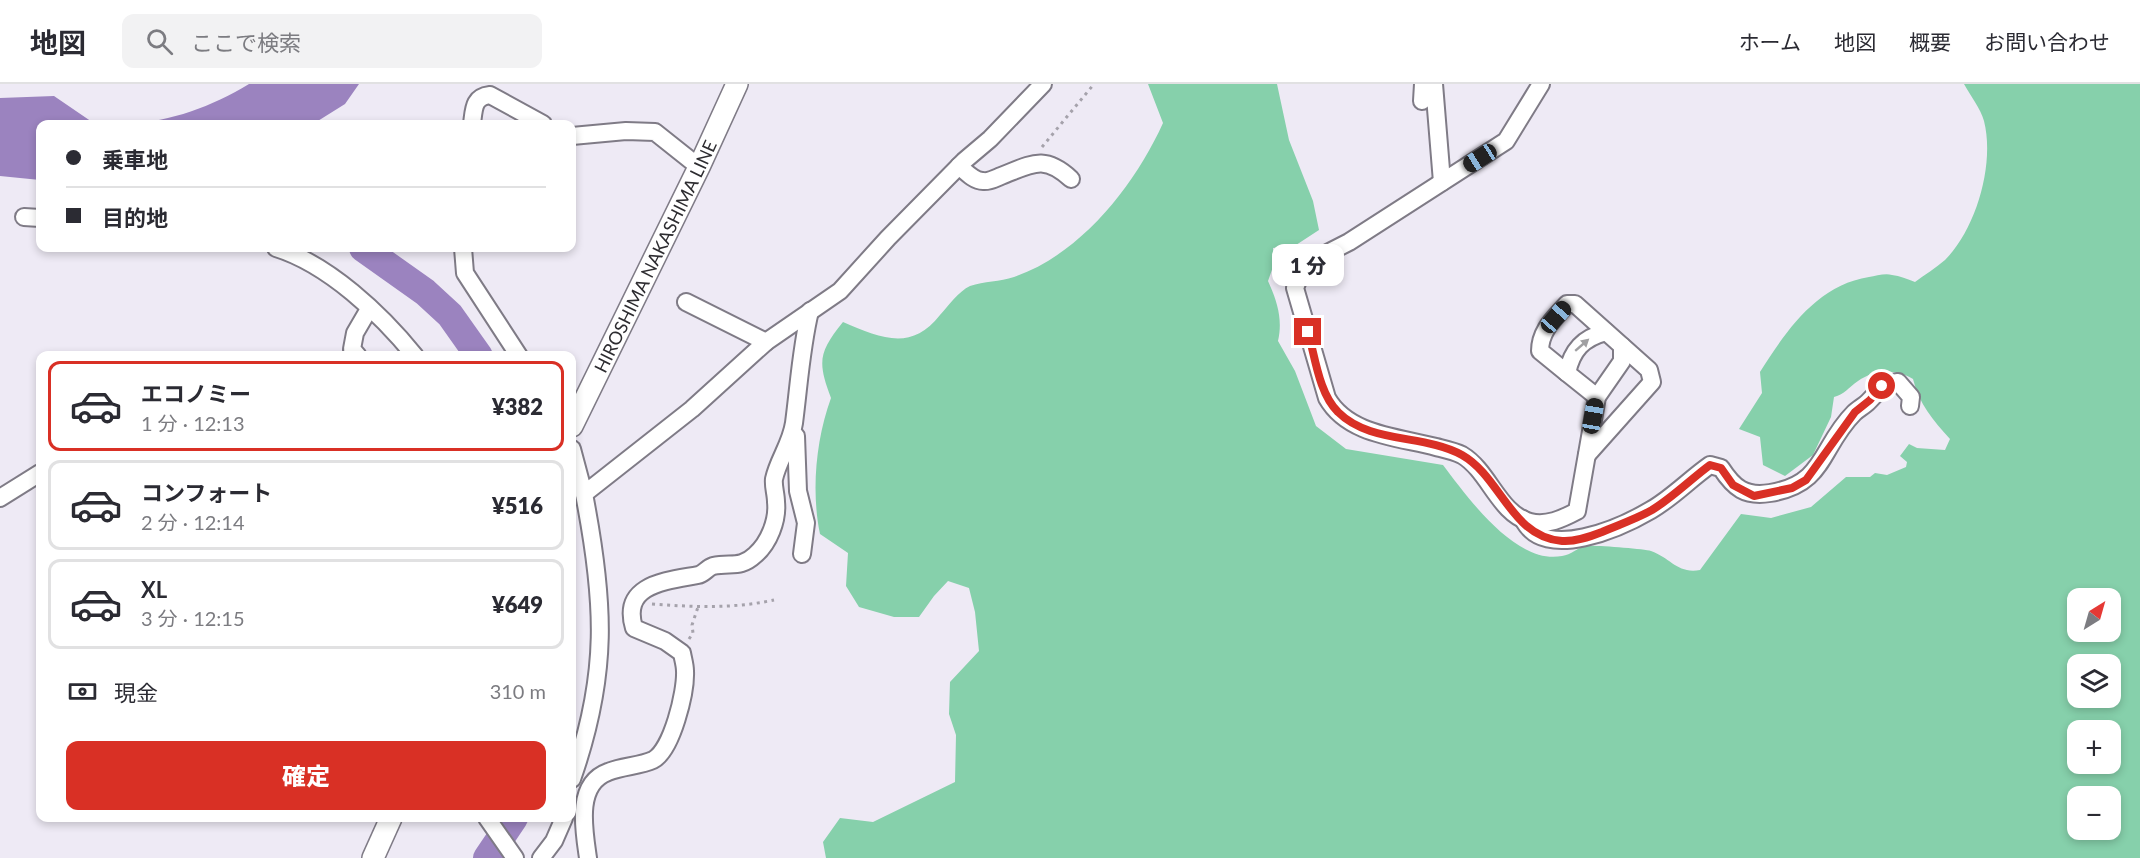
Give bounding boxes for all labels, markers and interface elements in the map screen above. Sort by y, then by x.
search box [122,14,542,68]
text: 地図 [30,25,86,59]
icon: search [143,25,176,58]
text: ここで検索 [191,29,301,56]
text: ホーム [1739,29,1801,54]
text: 地図 [1834,29,1876,54]
text: 概要 [1909,29,1951,54]
text: お問い合わせ [1984,29,2110,54]
street label: HIROSHIMA NAKASHIMA LINE [589,137,721,376]
car [1460,141,1500,175]
text: 乗車地 [102,146,168,173]
text: 目的地 [102,204,168,231]
callout: 1 分 [1272,245,1344,287]
text: 1 分 [1290,253,1326,277]
car [1537,298,1575,336]
route end [1294,318,1321,345]
one-way arrow [1574,338,1589,352]
route start [1868,372,1895,399]
icon: car [69,379,123,433]
text: エコノミー [141,380,251,407]
text: ¥382 [492,393,543,420]
car [1581,397,1605,435]
text: 1 分 · 12:13 [141,411,245,435]
icon: car [69,478,123,532]
text: コンフォート [141,479,272,506]
text: ¥516 [492,492,543,519]
text: 2 分 · 12:14 [141,510,245,534]
text: XL [141,576,167,603]
icon: car [69,577,123,631]
north arrow [2067,588,2121,642]
map controls [2067,588,2121,840]
text: ¥649 [492,591,543,618]
text: 3 分 · 12:15 [141,606,245,630]
button: layers [2067,654,2121,708]
icon: cash [66,675,99,708]
text: 現金 [114,679,158,706]
text: 310 m [490,679,546,703]
button: + [2067,720,2121,774]
button: 確定 [66,741,546,810]
button: − [2067,786,2121,840]

